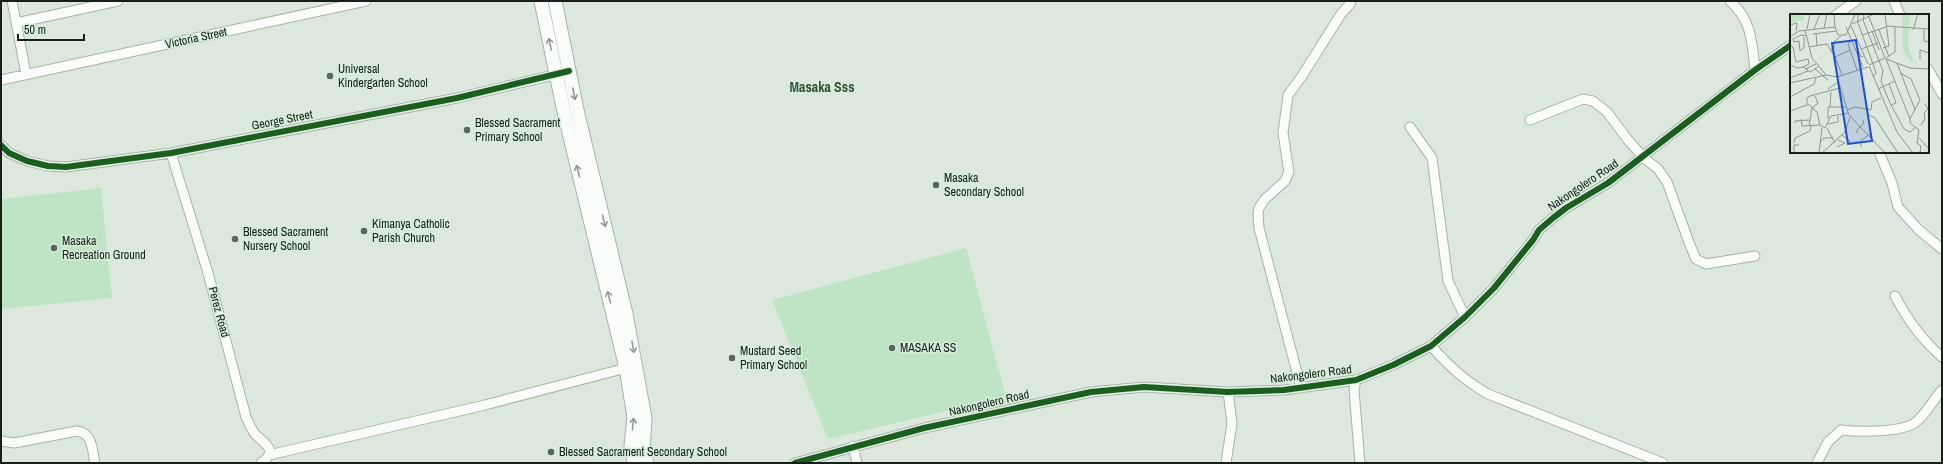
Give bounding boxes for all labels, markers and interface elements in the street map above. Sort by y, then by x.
inset map [1790,14,1929,153]
scale bar [18,16,84,42]
text: 50 m [24,22,46,38]
street label: Victoria Street [164,24,229,52]
one-way arrow [546,38,554,51]
place label: Universal Kindergarten School [338,61,428,91]
marker: Universal Kindergarten School [325,71,335,81]
district label: Masaka Sss [789,78,855,96]
one-way arrow [570,87,578,100]
street label: George Street [250,106,314,134]
place label: Blessed Sacrament Primary School [475,115,561,145]
marker: Blessed Sacrament Primary School [462,125,472,135]
street label: Nakongolero Road [1545,155,1621,215]
one-way arrow [574,165,582,178]
place label: Masaka Secondary School [944,170,1024,200]
marker: Masaka Secondary School [931,180,941,190]
one-way arrow [600,214,608,227]
place label: Kimanya Catholic Parish Church [372,216,450,246]
place label: Blessed Sacrament Nursery School [243,224,329,254]
marker: Kimanya Catholic Parish Church [359,226,369,236]
place label: Masaka Recreation Ground [62,233,146,263]
marker: Blessed Sacrament Nursery School [230,234,240,244]
marker: Masaka Recreation Ground [49,243,59,253]
street label: Perez Road [205,285,233,339]
one-way arrow [604,291,612,304]
one-way arrow [629,340,637,353]
place label: MASAKA SS [900,340,957,356]
place label: Mustard Seed Primary School [740,343,807,373]
marker: MASAKA SS [887,343,897,353]
marker: Mustard Seed Primary School [727,353,737,363]
street label: Nakongolero Road [1269,361,1353,387]
street label: Nakongolero Road [947,386,1031,420]
one-way arrow [629,418,636,431]
place label: Blessed Sacrament Secondary School [559,444,727,460]
marker: Blessed Sacrament Secondary School [546,447,556,457]

